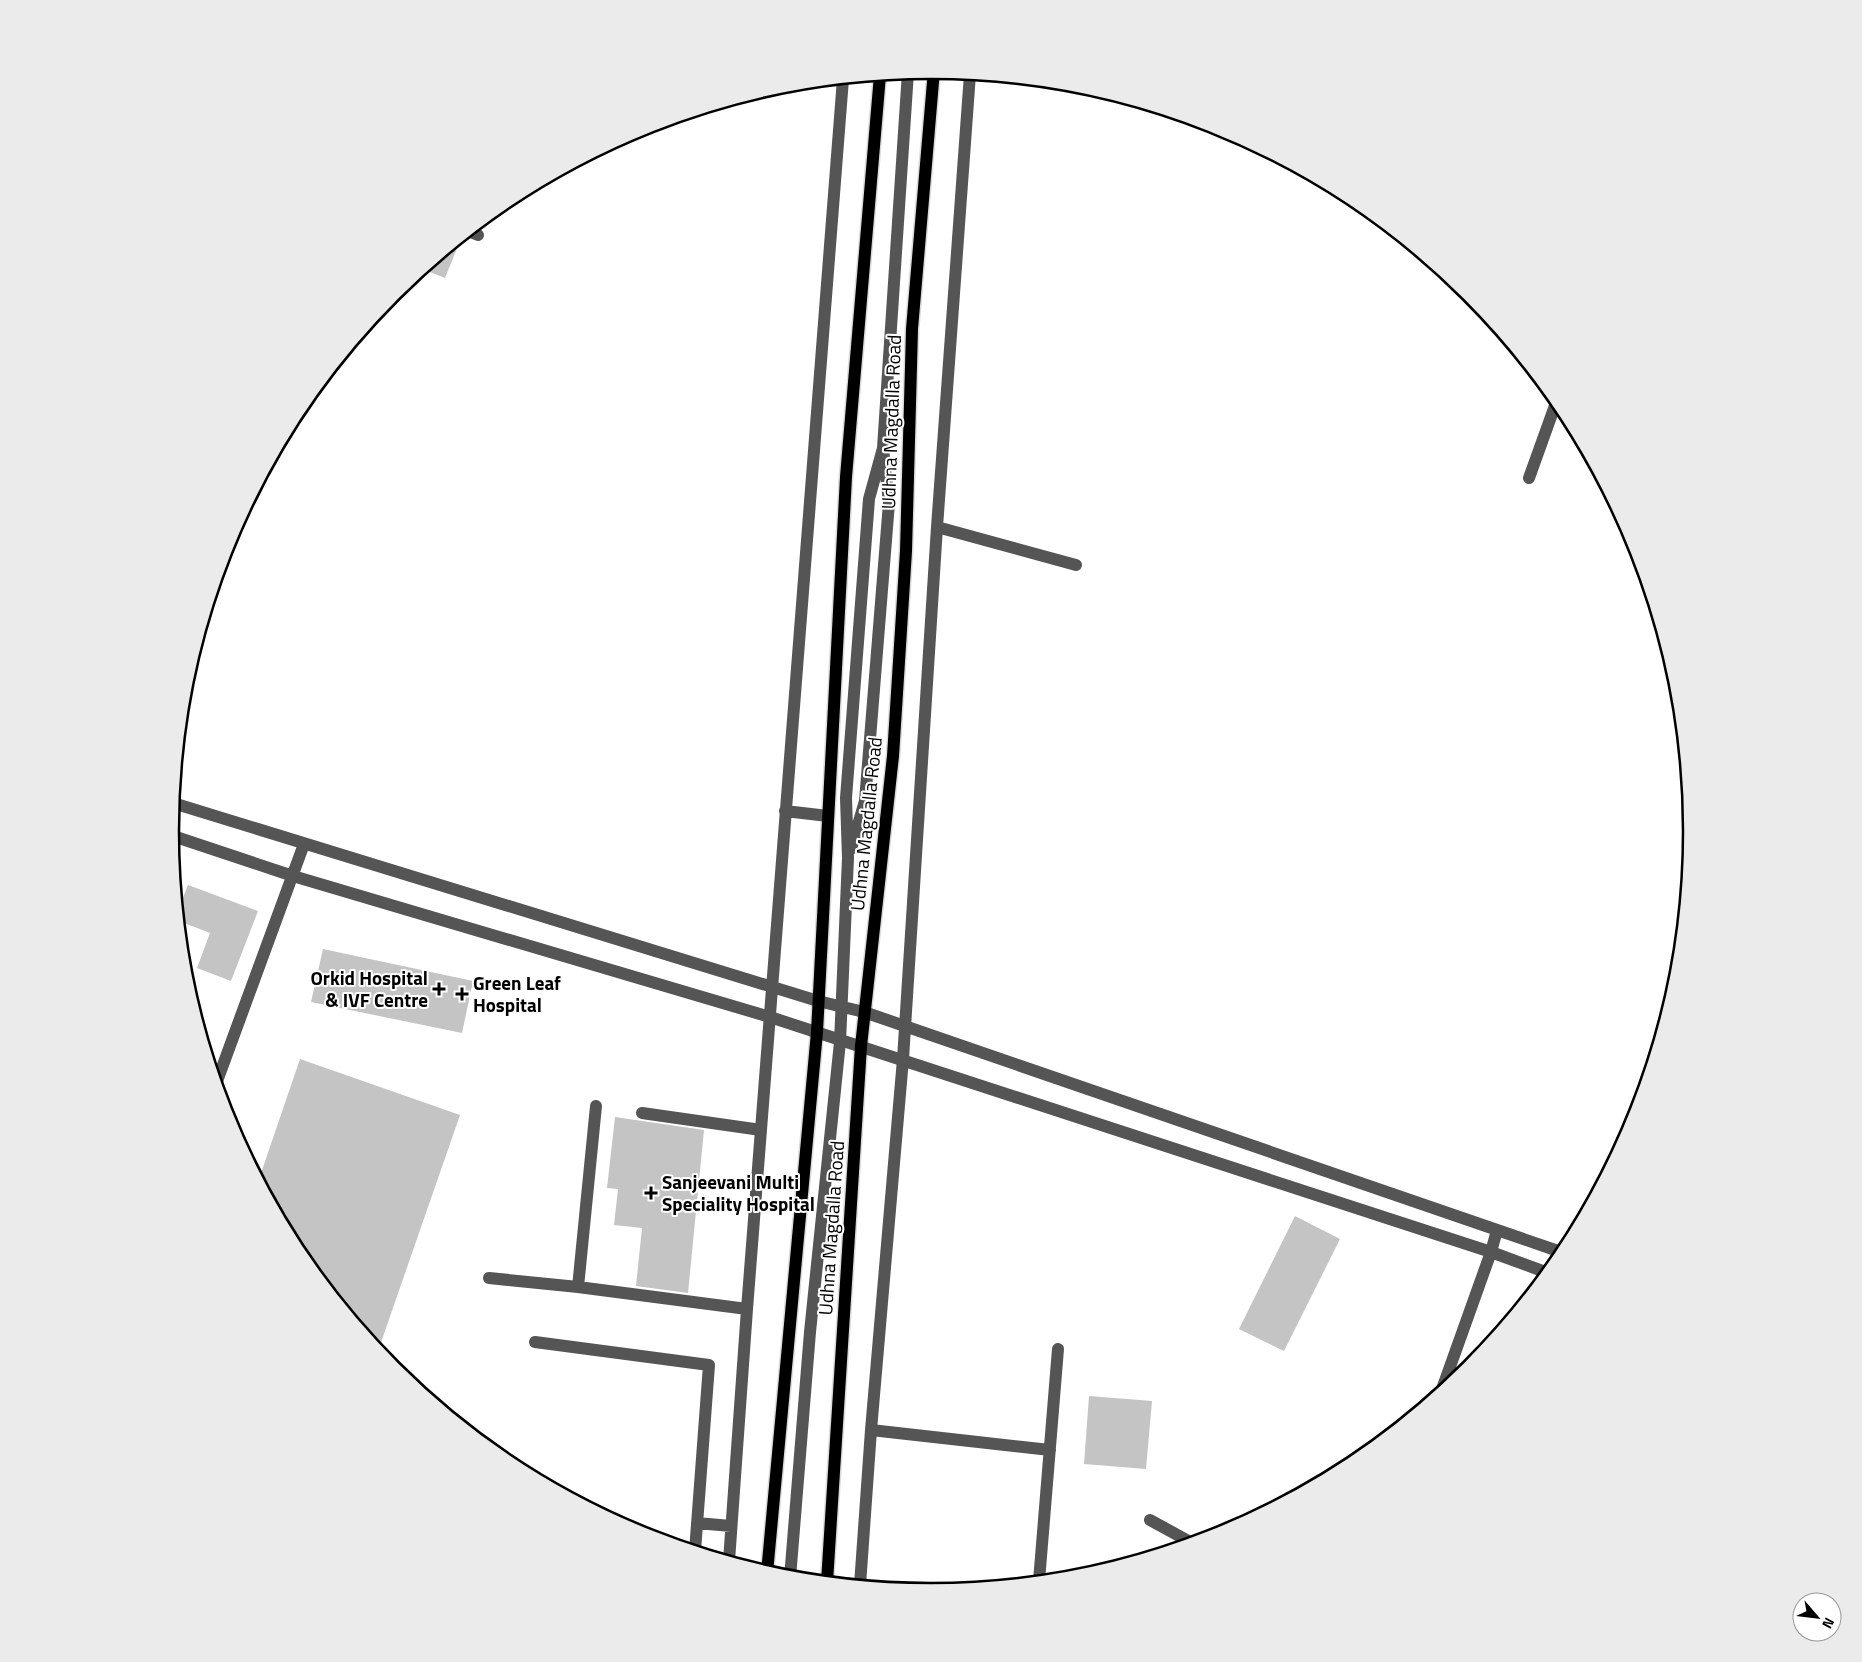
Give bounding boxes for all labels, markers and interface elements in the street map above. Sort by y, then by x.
street label: Udhna Magdalla Road [873,334,908,510]
street label: Udhna Magdalla Road [842,736,889,912]
place label: Orkid Hospital & IVF Centre [310,963,428,1014]
place label: Green Leaf Hospital [473,968,561,1019]
marker: Orkid Hospital & IVF Centre [432,982,446,996]
marker: Green Leaf Hospital [455,987,469,1001]
street label: Udhna Magdalla Road [810,1140,851,1316]
place label: Sanjeevani Multi Speciality Hospital [662,1167,815,1218]
marker: Sanjeevani Multi Speciality Hospital [644,1186,658,1200]
north arrow [1792,1592,1842,1642]
text: N [1817,1614,1840,1633]

